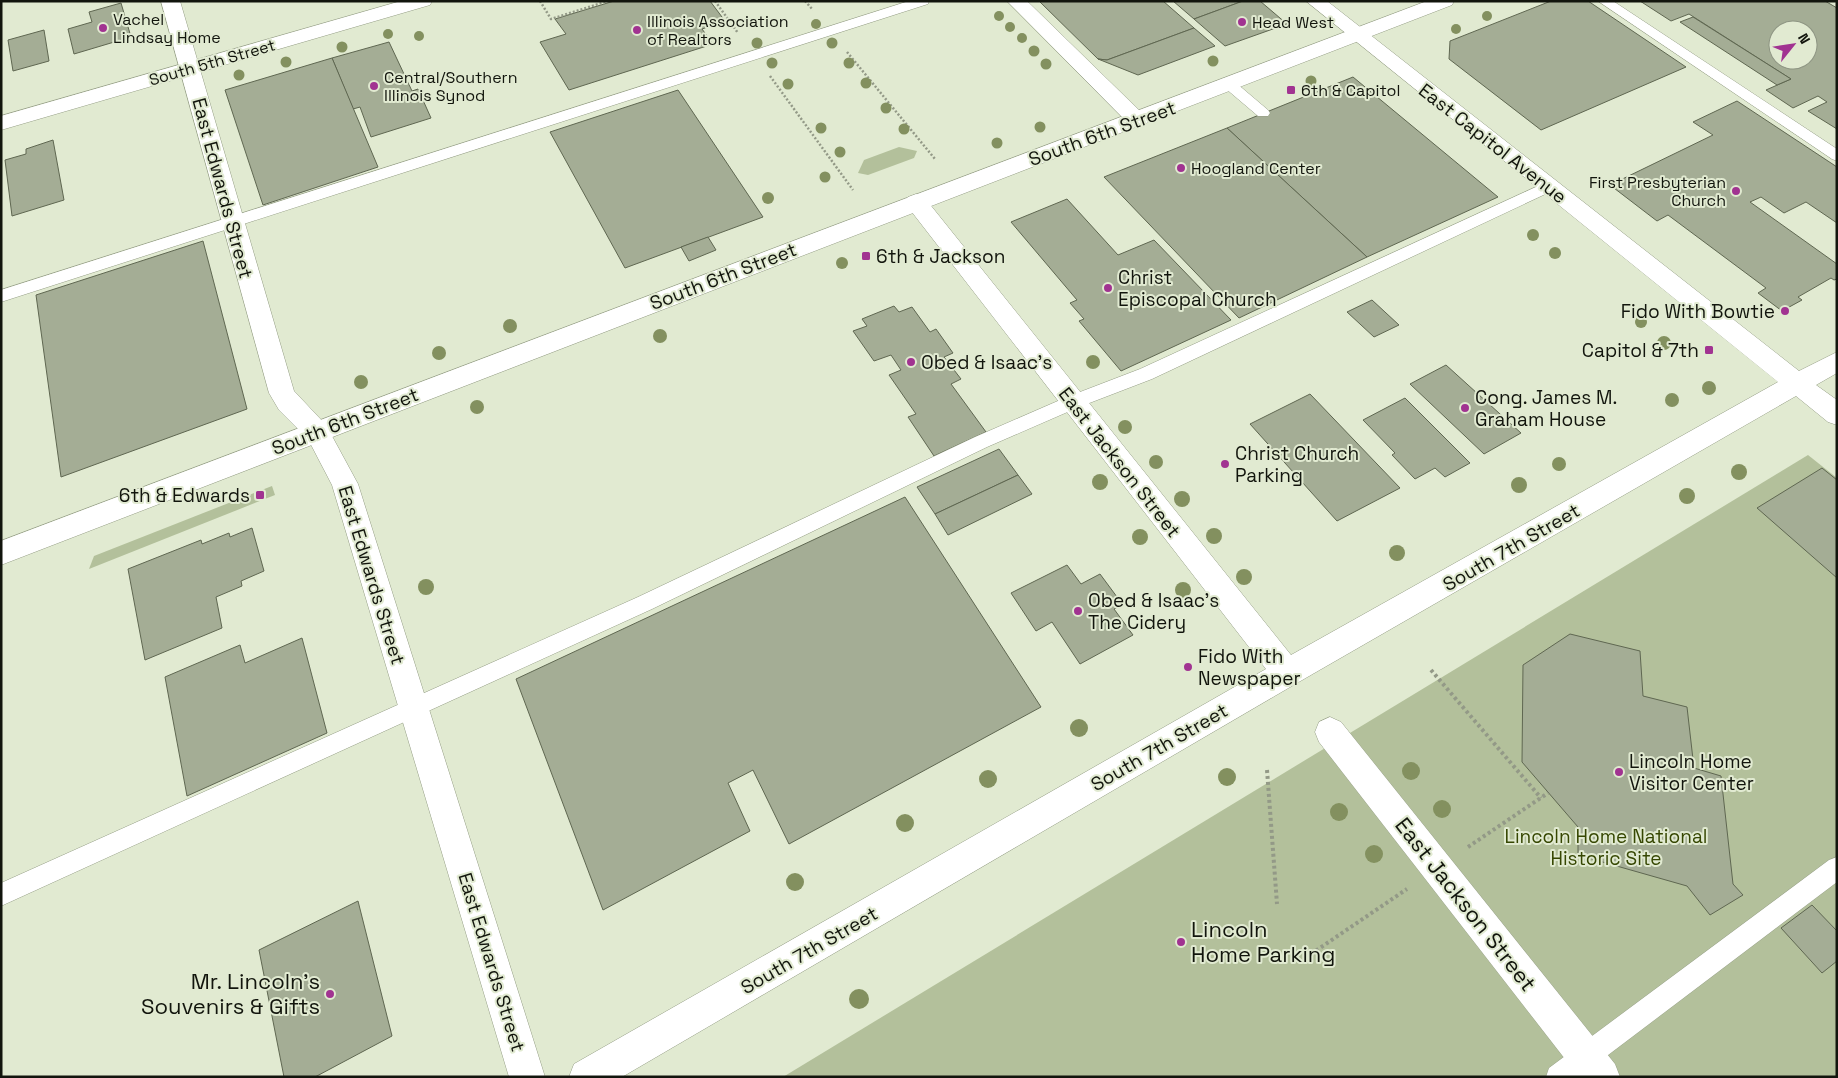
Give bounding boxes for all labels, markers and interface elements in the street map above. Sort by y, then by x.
place label: Vachel Lindsay Home [113,9,221,48]
place label: Illinois Association of Realtors [647,11,789,50]
place label: Head West [1252,12,1334,33]
marker: Head West [1236,16,1248,28]
north arrow [1768,20,1818,70]
marker: Vachel Lindsay Home [97,22,109,34]
marker: Illinois Association of Realtors [631,24,643,36]
text: N [1794,30,1814,47]
street label: South 5th Street [147,34,278,91]
place label: Central/Southern Illinois Synod [384,67,517,106]
street label: East Capitol Avenue [1413,78,1572,209]
marker: Central/Southern Illinois Synod [368,80,380,92]
place label: 6th & Capitol [1301,80,1400,101]
marker: 6th & Capitol [1285,84,1297,96]
street label: East Edwards Street [186,95,259,281]
street label: South 6th Street [1025,95,1179,172]
place label: Hoogland Center [1191,158,1321,179]
marker: Hoogland Center [1175,162,1187,174]
place label: First Presbyterian Church [1589,172,1726,211]
marker: First Presbyterian Church [1730,185,1742,197]
street label: South 6th Street [646,237,800,316]
place label: 6th & Jackson [876,244,1005,269]
marker: 6th & Jackson [860,250,872,262]
place label: Christ Episcopal Church [1118,265,1277,312]
marker: Christ Episcopal Church [1102,282,1114,294]
place label: Fido With Bowtie [1621,299,1775,324]
marker: Fido With Bowtie [1779,305,1791,317]
place label: Capitol & 7th [1582,338,1699,363]
marker: Capitol & 7th [1703,344,1715,356]
place label: Obed & Isaac's [921,350,1052,375]
marker: Obed & Isaac's [905,356,917,368]
street label: South 6th Street [268,382,422,461]
street label: East Jackson Street [1053,382,1186,543]
place label: Cong. James M. Graham House [1475,385,1617,432]
marker: Cong. James M. Graham House [1459,402,1471,414]
place label: Christ Church Parking [1235,441,1359,488]
marker: Christ Church Parking [1219,458,1231,470]
place label: 6th & Edwards [119,483,250,508]
street label: East Edwards Street [332,483,411,668]
marker: 6th & Edwards [254,489,266,501]
street label: South 7th Street [1438,498,1584,597]
place label: Obed & Isaac's The Cidery [1088,588,1219,635]
marker: Obed & Isaac's The Cidery [1072,605,1084,617]
place label: Fido With Newspaper [1198,644,1301,691]
marker: Fido With Newspaper [1182,661,1194,673]
street label: South 7th Street [1086,698,1232,797]
place label: Lincoln Home Visitor Center [1629,749,1754,796]
marker: Lincoln Home Visitor Center [1613,766,1625,778]
street label: East Jackson Street [1389,811,1543,997]
park label: Lincoln Home National Historic Site [1505,824,1707,871]
street label: East Edwards Street [452,870,531,1055]
street label: South 7th Street [736,901,882,1000]
place label: Lincoln Home Parking [1191,915,1335,968]
marker: Lincoln Home Parking [1175,936,1187,948]
place label: Mr. Lincoln's Souvenirs & Gifts [141,967,320,1020]
marker: Mr. Lincoln's Souvenirs & Gifts [324,988,336,1000]

